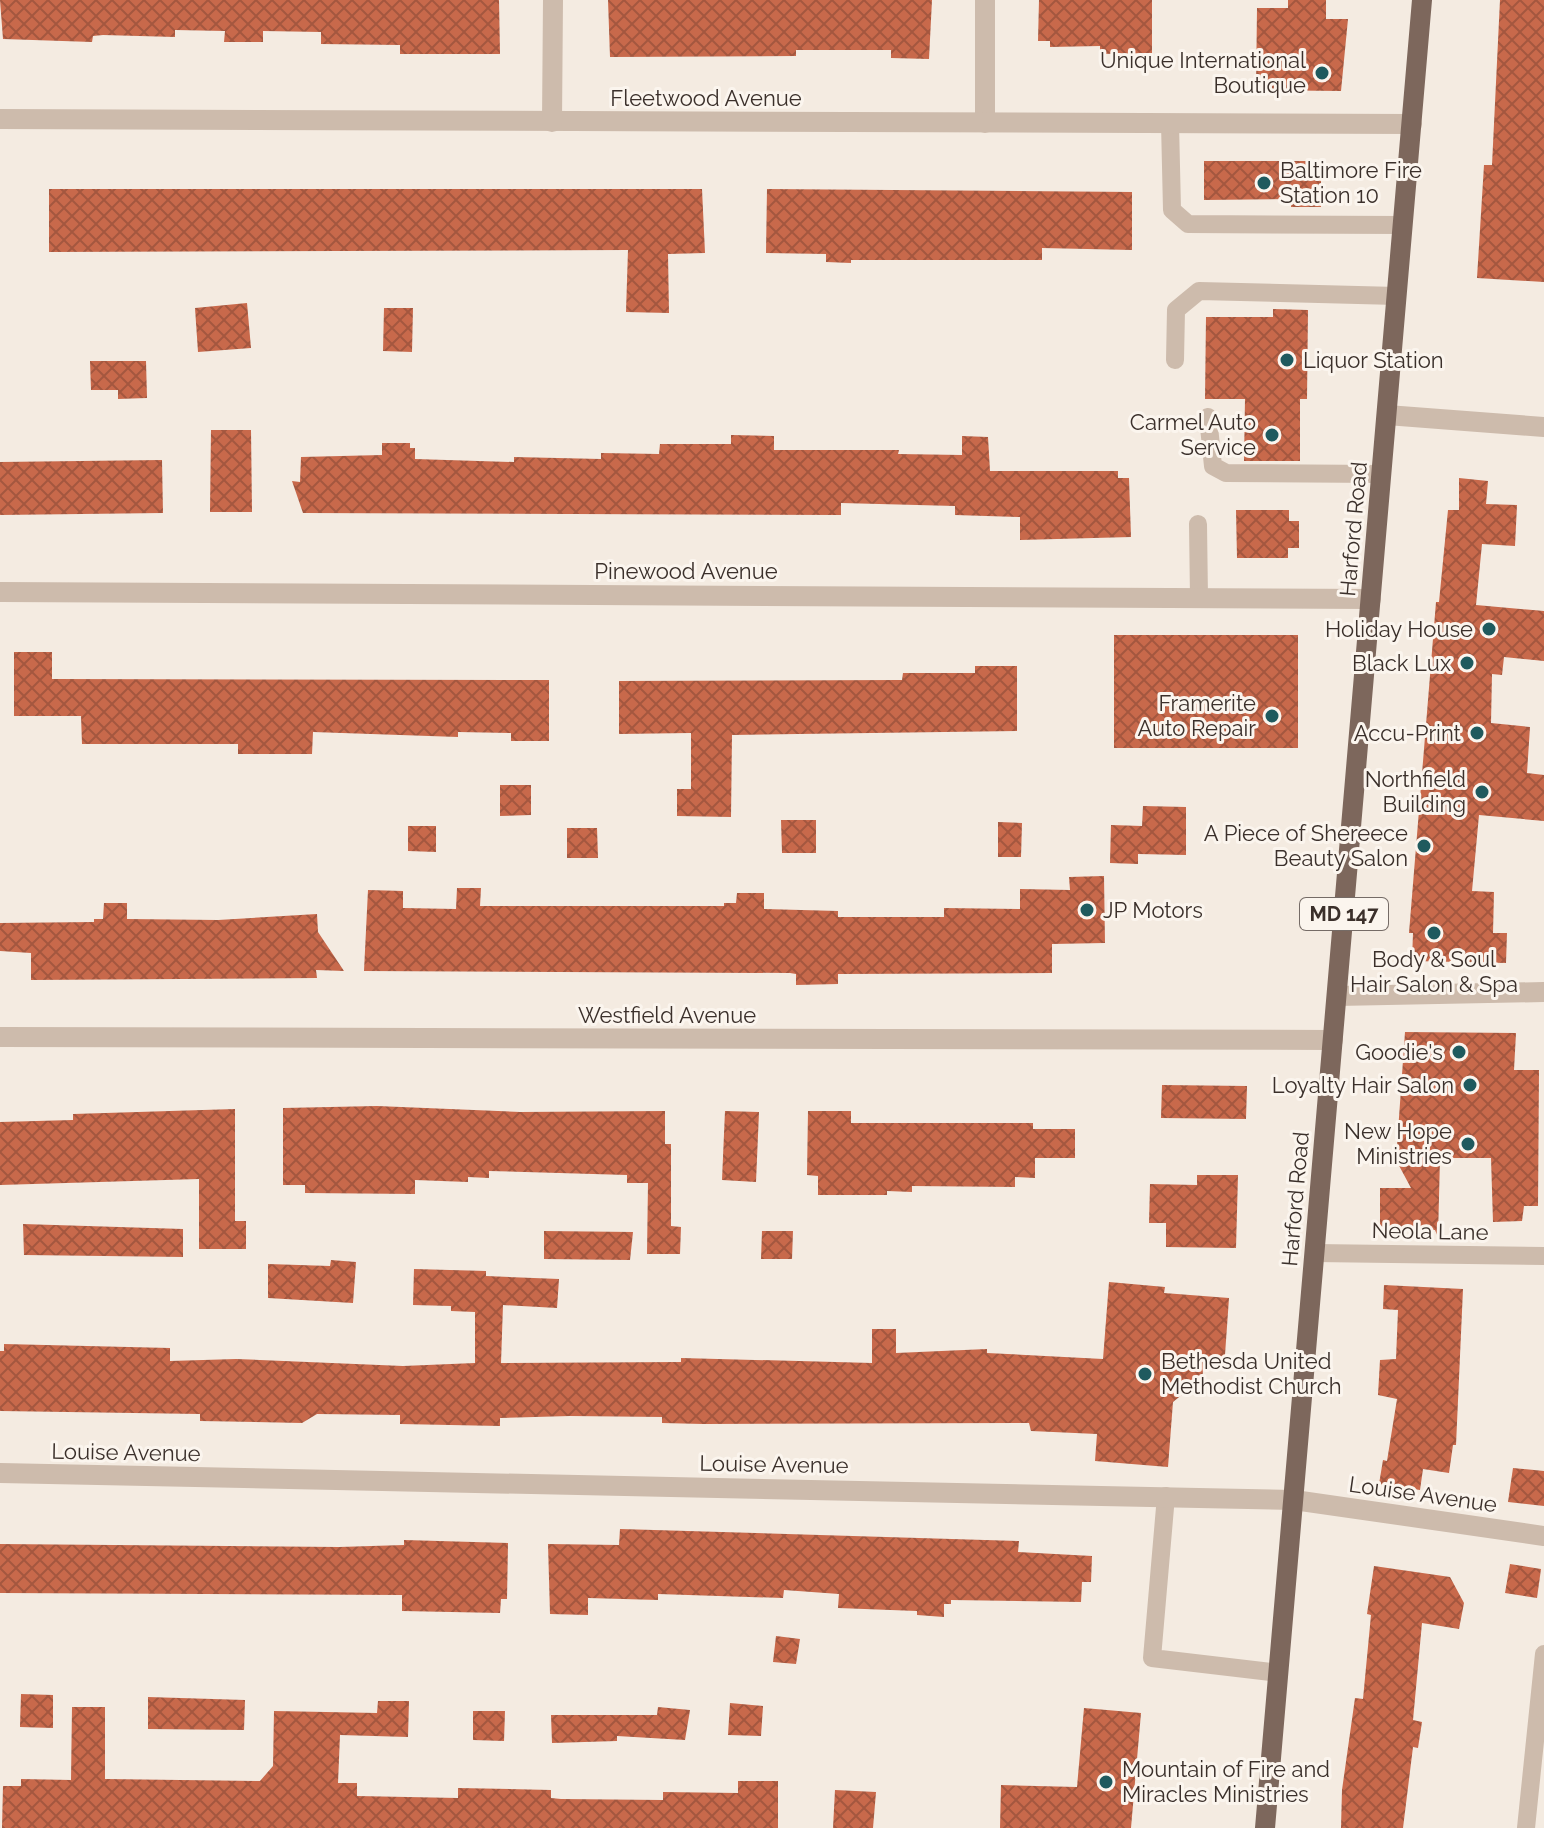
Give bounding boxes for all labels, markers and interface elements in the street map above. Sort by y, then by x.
place label: Unique International Boutique [1100,47,1306,98]
marker: Unique International Boutique [1313,64,1331,82]
street label: Fleetwood Avenue [610,85,802,111]
place label: Baltimore Fire Station 10 [1280,157,1422,208]
marker: Baltimore Fire Station 10 [1255,174,1273,192]
place label: Liquor Station [1303,347,1444,373]
marker: Liquor Station [1278,351,1296,369]
place label: Carmel Auto Service [1130,409,1256,460]
marker: Carmel Auto Service [1263,426,1281,444]
street label: Harford Road [1334,460,1372,598]
street label: Pinewood Avenue [594,558,778,584]
place label: Holiday House [1325,616,1473,642]
marker: Holiday House [1480,620,1498,638]
place label: Black Lux [1352,650,1451,676]
marker: Black Lux [1458,654,1476,672]
place label: Framerite Auto Repair [1137,690,1256,741]
marker: Framerite Auto Repair [1263,707,1281,725]
place label: Accu-Print [1354,720,1462,746]
marker: Accu-Print [1468,724,1486,742]
place label: Northfield Building [1365,766,1466,817]
marker: Northfield Building [1473,783,1491,801]
place label: A Piece of Shereece Beauty Salon [1204,820,1408,871]
marker: A Piece of Shereece Beauty Salon [1415,837,1433,855]
place label: JP Motors [1103,897,1203,923]
road number: MD 147 [1300,898,1388,930]
marker: JP Motors [1078,901,1096,919]
marker: Body & Soul Hair Salon & Spa [1425,924,1443,942]
place label: Body & Soul Hair Salon & Spa [1350,946,1518,997]
street label: Westfield Avenue [578,1002,756,1028]
place label: Goodie's [1355,1039,1443,1065]
marker: Goodie's [1450,1043,1468,1061]
place label: Loyalty Hair Salon [1272,1072,1454,1098]
marker: Loyalty Hair Salon [1461,1076,1479,1094]
place label: New Hope Ministries [1344,1118,1452,1169]
street label: Harford Road [1276,1130,1314,1268]
marker: New Hope Ministries [1459,1135,1477,1153]
street label: Neola Lane [1371,1217,1489,1245]
place label: Bethesda United Methodist Church [1161,1348,1342,1399]
marker: Bethesda United Methodist Church [1136,1365,1154,1383]
street label: Louise Avenue [51,1438,201,1466]
street label: Louise Avenue [699,1450,849,1478]
street label: Louise Avenue [1347,1471,1499,1517]
place label: Mountain of Fire and Miracles Ministries [1122,1756,1330,1807]
marker: Mountain of Fire and Miracles Ministries [1097,1773,1115,1791]

